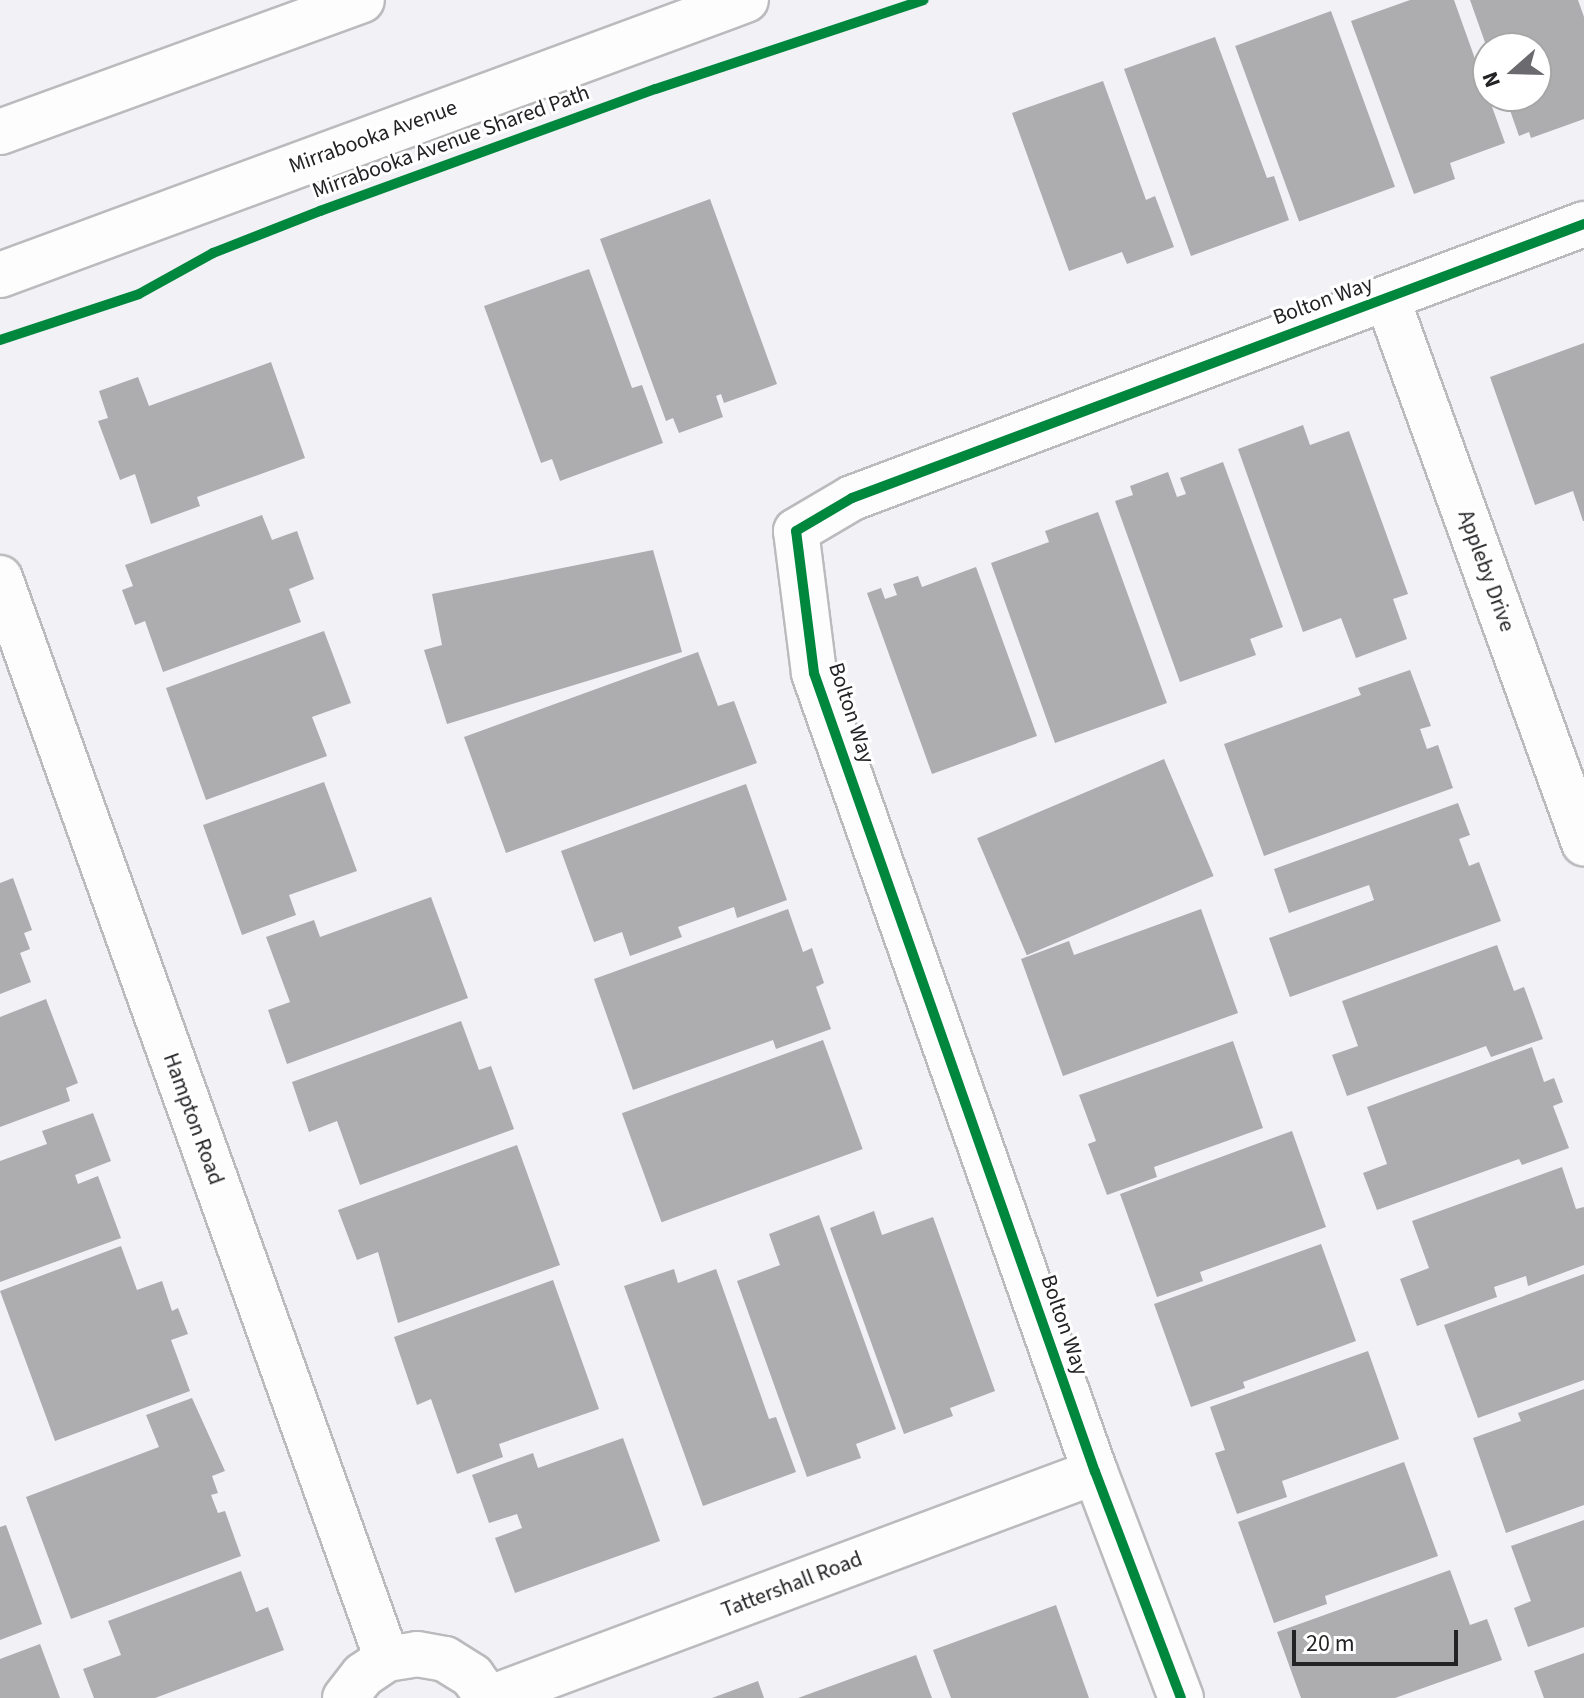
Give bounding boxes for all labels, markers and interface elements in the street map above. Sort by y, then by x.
north arrow [1472,32,1552,112]
text: N [1474,67,1509,92]
street label: Mirrabooka Avenue Shared Path [309,79,593,205]
street label: Mirrabooka Avenue [285,94,461,180]
street label: Bolton Way [1270,271,1376,331]
street label: Appleby Drive [1452,507,1520,635]
street label: Bolton Way [822,659,880,767]
street label: Hampton Road [157,1050,229,1188]
street label: Bolton Way [1035,1271,1093,1379]
street label: Tattershall Road [718,1546,866,1624]
scale bar [1296,1614,1462,1664]
text: 20 m [1306,1626,1355,1661]

